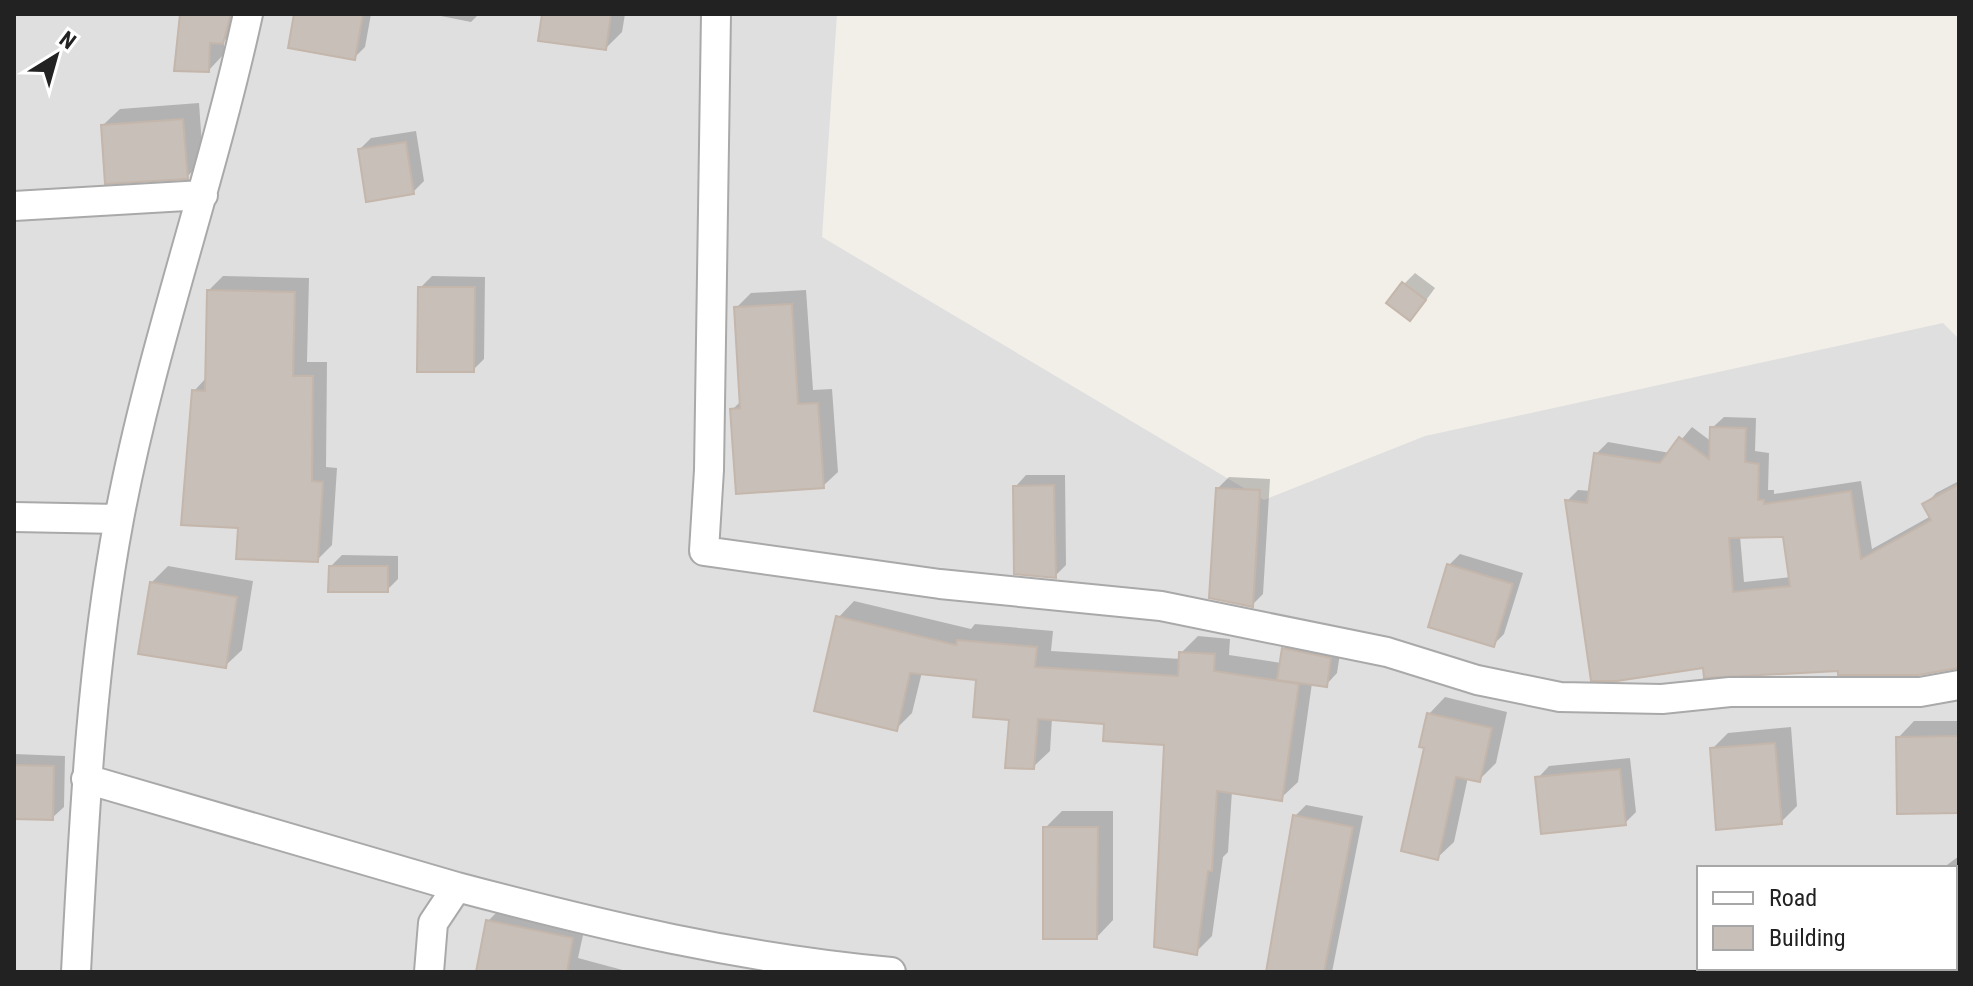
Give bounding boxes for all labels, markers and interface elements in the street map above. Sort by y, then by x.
north arrow [16,16,96,96]
text: N [55,26,81,54]
legend [1697,866,1957,970]
text: Road [1769,884,1817,912]
text: Building [1769,924,1846,952]

